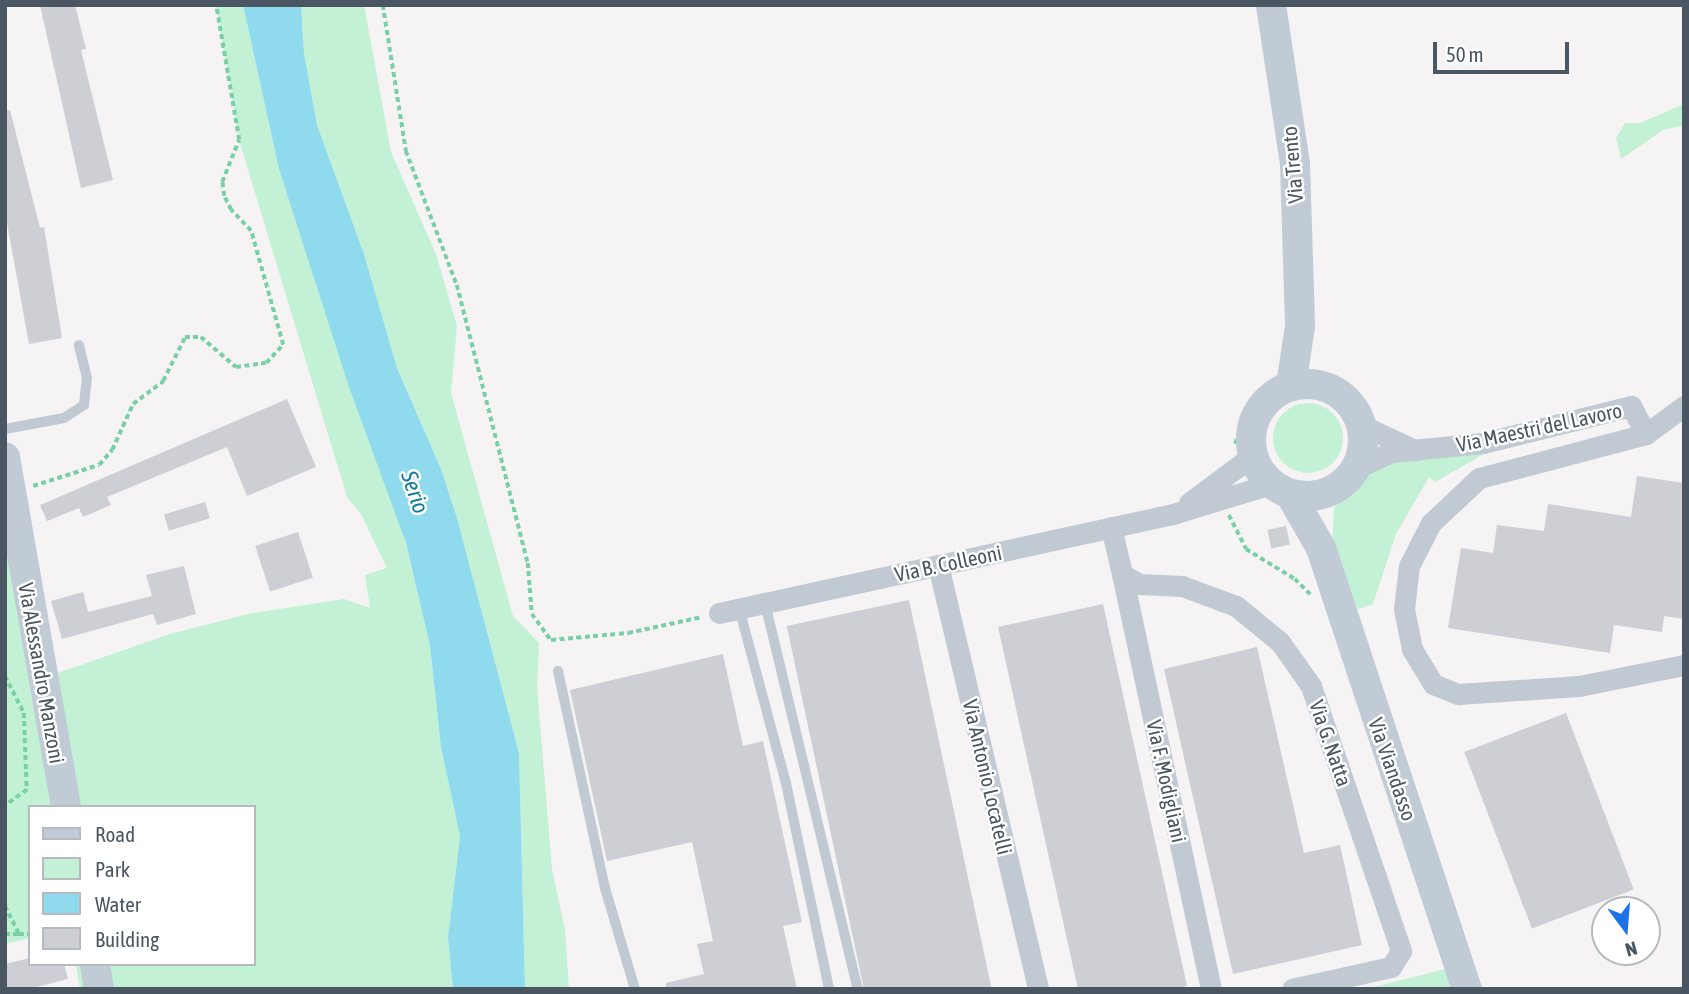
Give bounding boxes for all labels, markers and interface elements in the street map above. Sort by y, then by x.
scale bar [1437,28,1574,72]
text: 50 m [1446,42,1484,66]
street label: Via Trento [1276,125,1308,205]
street label: Via Maestri del Lavoro [1454,397,1624,457]
water label: Serio [395,467,435,517]
street label: Via B. Colleoni [892,539,1004,587]
street label: Via Alessandro Manzoni [14,581,70,765]
street label: Via Antonio Locatelli [958,697,1018,857]
street label: Via G. Natta [1305,697,1357,789]
street label: Via Viandasso [1364,714,1422,824]
street label: Via F. Modigliani [1142,717,1192,845]
legend [28,805,256,966]
text: Road [95,822,135,846]
text: Park [95,857,130,881]
text: Water [95,892,141,916]
north arrow [1591,896,1661,966]
text: Building [95,927,159,951]
text: N [1623,937,1640,961]

